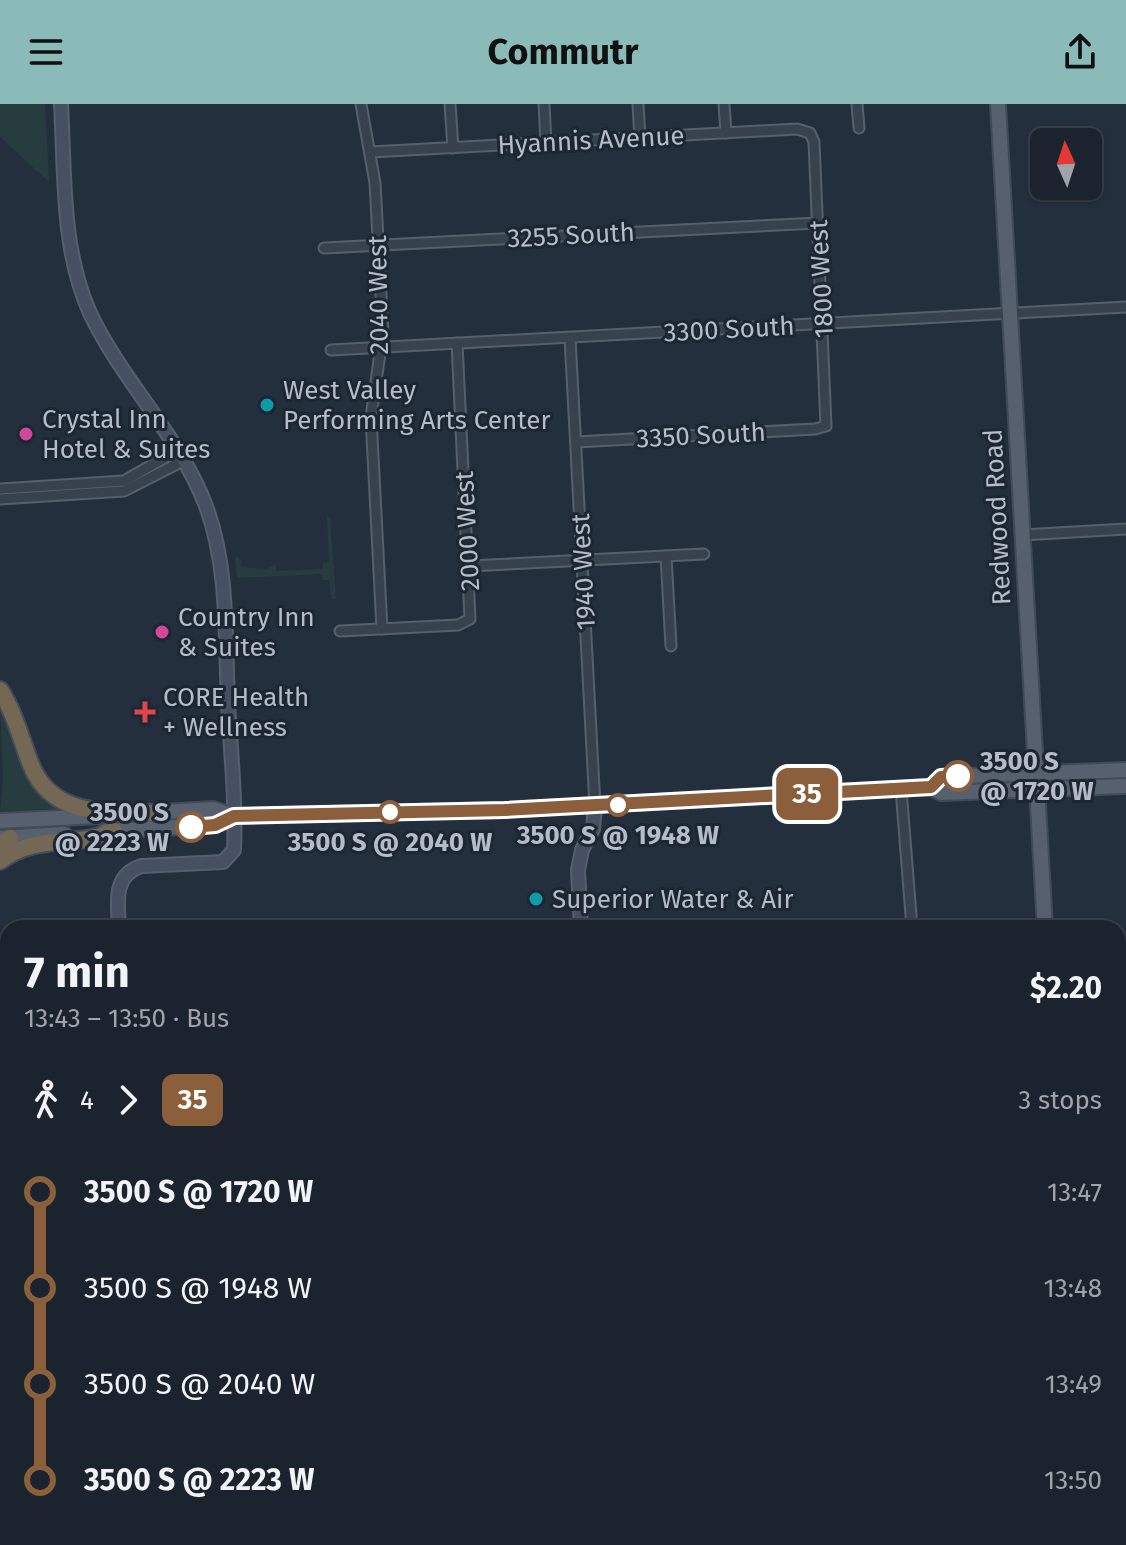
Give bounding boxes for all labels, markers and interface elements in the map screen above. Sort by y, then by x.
icon: menu [24,30,68,74]
text: Commutr [488,30,638,74]
icon: share [1058,30,1102,74]
street label: Hyannis Avenue [497,120,685,161]
north arrow [1030,128,1102,200]
map controls [1030,128,1102,200]
street label: 3255 South [507,217,636,254]
street label: 1800 West [803,218,840,339]
street label: 2040 West [362,234,395,355]
street label: 3300 South [663,311,795,348]
place label: West Valley Performing Arts Center [283,375,550,436]
marker: West Valley Performing Arts Center [258,396,276,414]
place label: Crystal Inn Hotel & Suites [42,404,210,465]
street label: 3350 South [636,417,766,454]
marker: Crystal Inn Hotel & Suites [17,425,35,443]
street label: Redwood Road [977,428,1018,606]
street label: 2000 West [449,470,486,592]
street label: 1940 West [565,512,602,631]
place label: Country Inn & Suites [178,602,315,663]
marker: Country Inn & Suites [153,623,171,641]
place label: CORE Health + Wellness [163,682,309,743]
marker: CORE Health + Wellness [134,701,156,723]
place label: 3500 S @ 1720 W [979,746,1094,807]
marker: 3500 S @ 1720 W [943,761,973,791]
line badge: 35 [771,768,843,820]
text: 35 [792,777,822,810]
marker: 3500 S @ 1948 W [607,794,629,816]
place label: 3500 S @ 2223 W [54,797,169,858]
marker: 3500 S @ 2040 W [379,801,401,823]
marker: 3500 S @ 2223 W [176,812,206,842]
place label: 3500 S @ 1948 W [516,820,719,851]
place label: 3500 S @ 2040 W [287,827,492,858]
place label: Superior Water & Air [552,884,793,915]
marker: Superior Water & Air [527,890,545,908]
text: 7 min [24,946,130,999]
text: $2.20 [1030,970,1102,1006]
text: 13:43 – 13:50 · Bus [24,1003,229,1034]
icon: walk [24,1078,68,1122]
icon: forward [106,1078,150,1122]
text: 35 [178,1083,207,1116]
text: 4 [80,1085,94,1116]
text: 3 stops [1018,1085,1102,1116]
text: 3500 S @ 1720 W [84,1174,313,1210]
text: 13:47 [1047,1177,1102,1208]
text: 3500 S @ 1948 W [84,1270,312,1306]
text: 13:48 [1043,1273,1102,1304]
text: 3500 S @ 2040 W [84,1366,315,1402]
text: 13:49 [1045,1369,1102,1400]
text: 3500 S @ 2223 W [84,1462,314,1498]
text: 13:50 [1044,1465,1102,1496]

